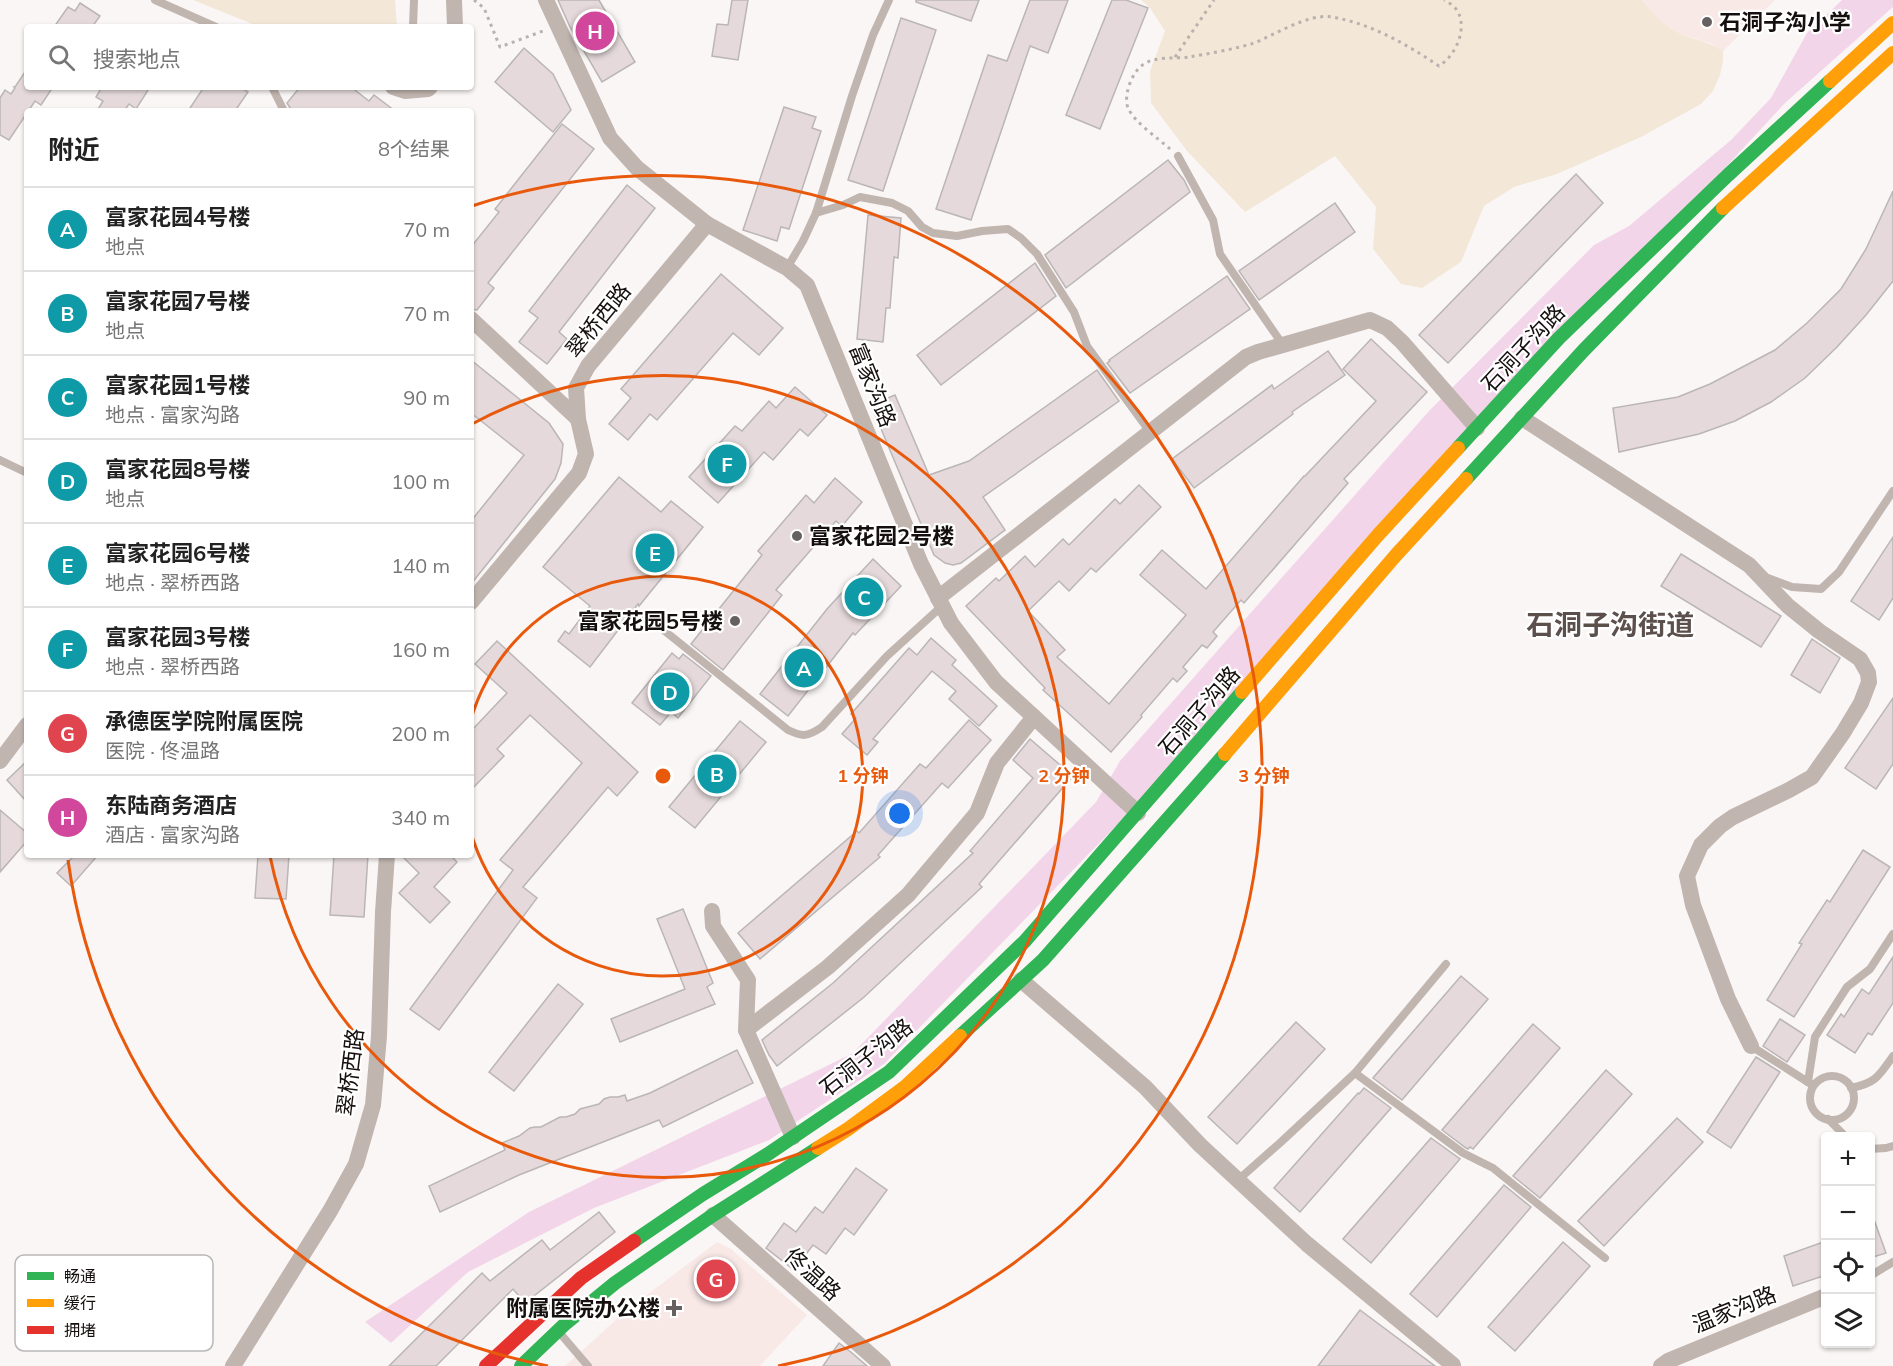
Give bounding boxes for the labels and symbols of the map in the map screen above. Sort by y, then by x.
place label: 石洞子沟小学 [1719,8,1851,36]
pin: H [576,9,614,54]
marker: 石洞子沟小学 [1700,15,1714,29]
street label: 翠桥西路 [559,277,637,363]
street label: 石洞子沟路 [1475,298,1571,398]
street label: 富家沟路 [844,339,902,431]
pin: F [708,442,746,486]
place label: 富家花园2号楼 [809,522,954,550]
marker: 富家花园2号楼 [790,529,804,543]
pin: E [636,530,674,576]
pin: C [844,574,884,620]
place label: 富家花园5号楼 [578,607,723,635]
district label: 石洞子沟街道 [1526,607,1694,642]
marker: 富家花园5号楼 [728,614,742,628]
pin: A [784,646,824,690]
street label: 石洞子沟路 [1152,660,1246,762]
pin: D [650,670,690,714]
pin: B [698,752,736,796]
text: 1 分钟 [837,764,889,787]
text: 2 分钟 [1038,764,1090,787]
text: 3 分钟 [1238,764,1290,787]
centre of rings [653,766,673,786]
your location [885,799,914,828]
street label: 石洞子沟路 [814,1012,918,1102]
street label: 翠桥西路 [331,1027,369,1117]
street label: 佟温路 [779,1242,847,1306]
legend [15,1255,213,1351]
pin: G [696,1256,736,1302]
text: 畅通 [64,1266,96,1286]
street label: 温家沟路 [1688,1280,1780,1338]
text: 缓行 [64,1293,96,1313]
place label: 附属医院办公楼 [506,1294,660,1322]
marker: 附属医院办公楼 [665,1299,683,1317]
text: 拥堵 [64,1320,96,1340]

